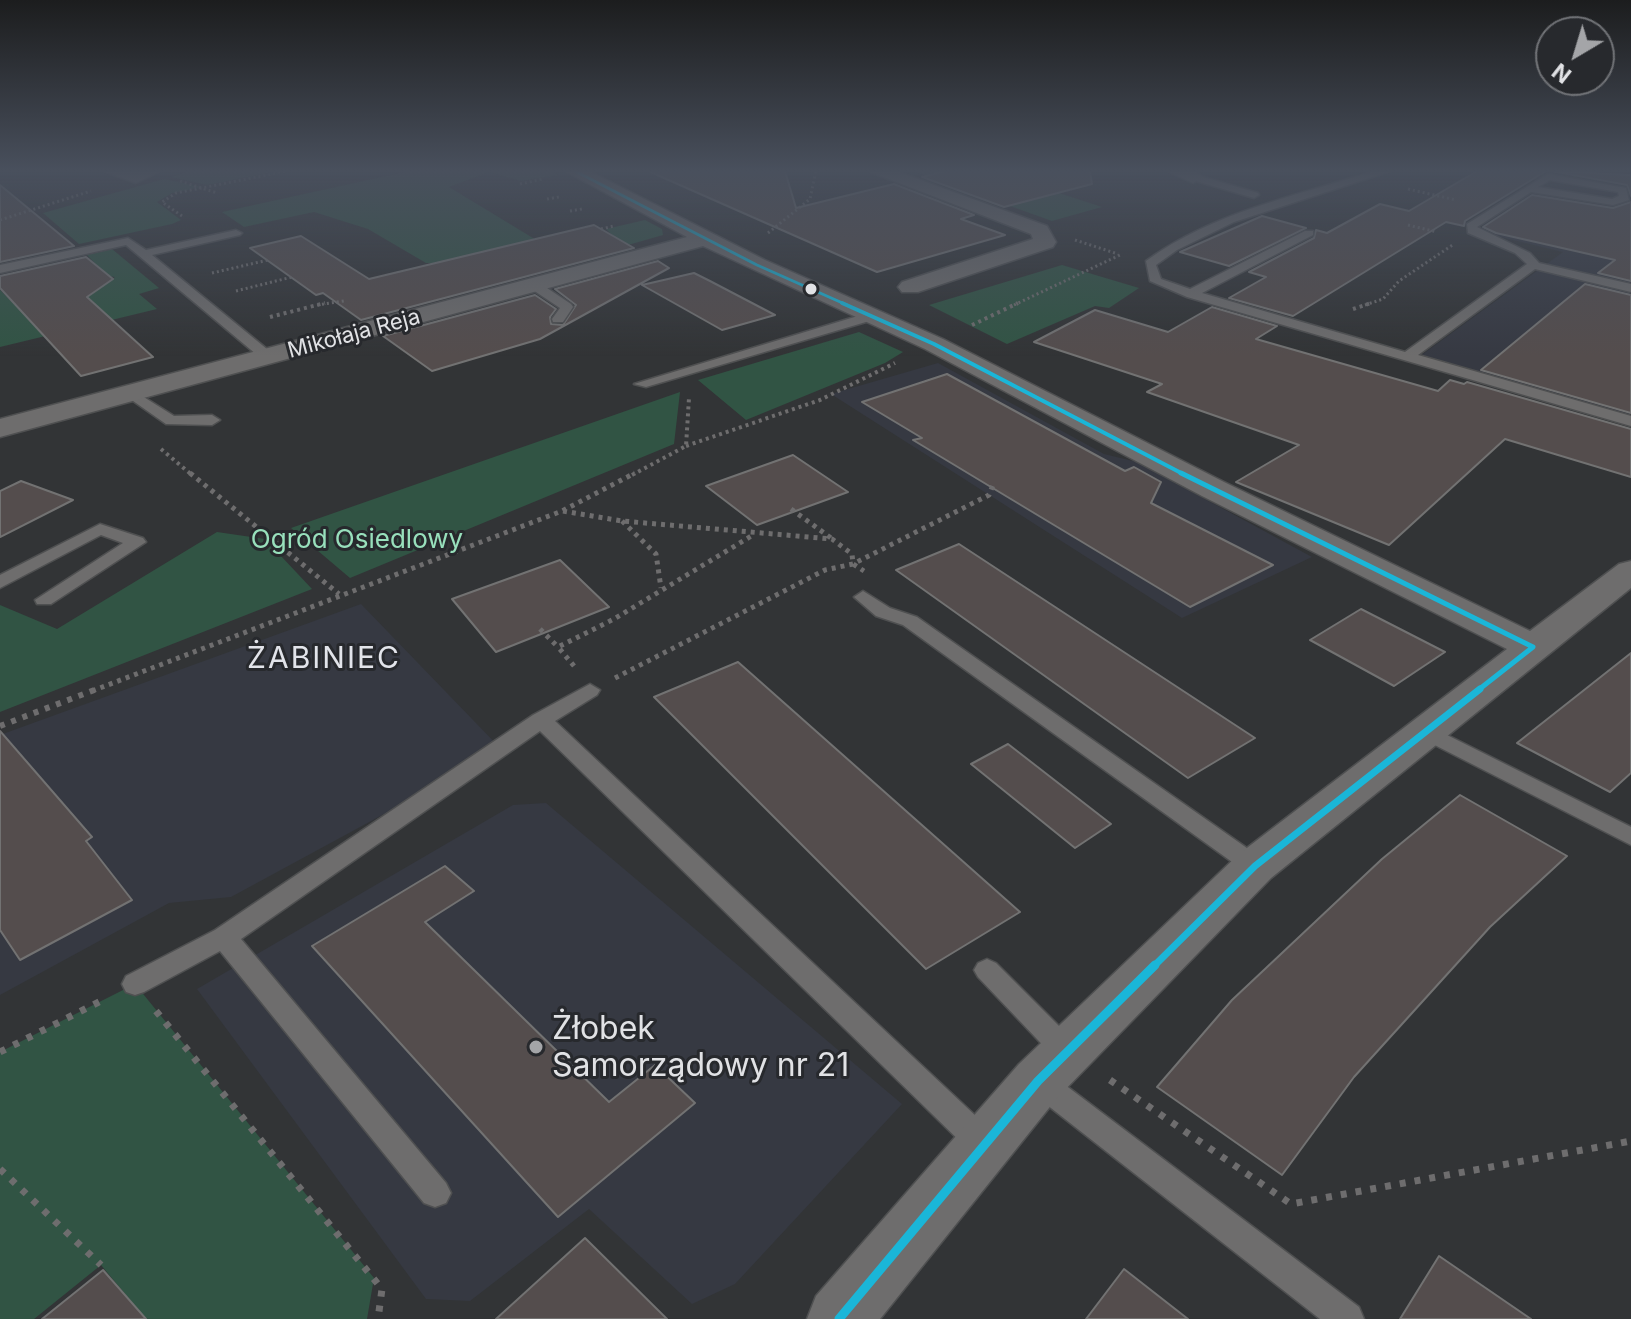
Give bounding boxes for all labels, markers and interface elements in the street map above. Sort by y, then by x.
north arrow [1535,16,1615,96]
text: N [1547,58,1576,89]
unlabelled marker [803,281,819,297]
street label: Mikołaja Reja [285,304,423,364]
park label: Ogród Osiedlowy [251,524,463,556]
district label: ŻABINIEC [247,641,401,677]
place label: Żłobek Samorządowy nr 21 [552,1010,849,1085]
marker: Żłobek Samorządowy nr 21 [527,1038,545,1056]

